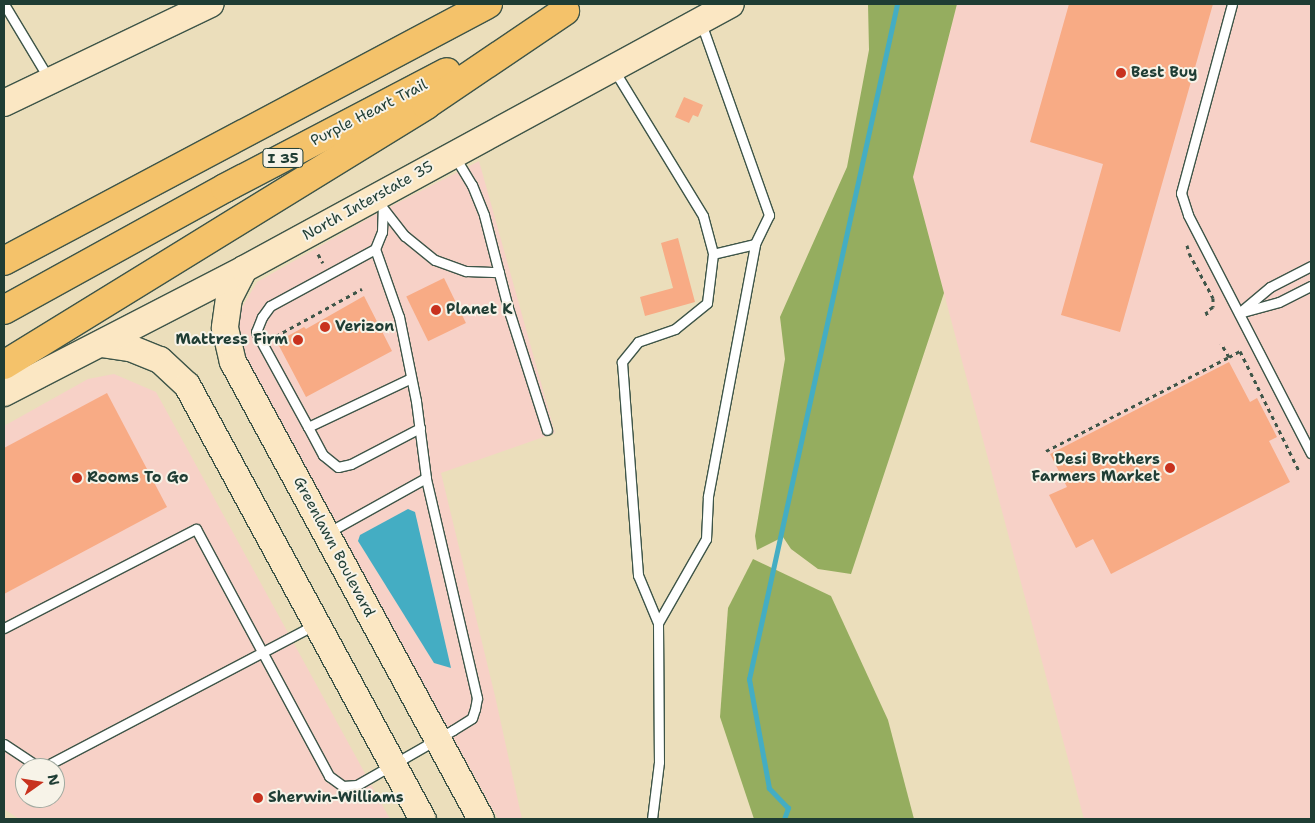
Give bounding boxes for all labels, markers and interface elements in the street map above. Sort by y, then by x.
place label: Best Buy [1131,64,1197,82]
marker: Best Buy [1115,67,1127,79]
street label: Purple Heart Trail [308,76,430,150]
road number: I 35 [262,146,304,170]
street label: North Interstate 35 [299,158,437,244]
place label: Planet K [446,301,512,319]
marker: Planet K [430,304,442,316]
place label: Verizon [335,318,394,336]
marker: Verizon [319,321,331,333]
place label: Mattress Firm [175,331,288,349]
marker: Mattress Firm [292,334,304,346]
place label: Desi Brothers Farmers Market [1032,450,1160,485]
marker: Desi Brothers Farmers Market [1164,462,1176,474]
place label: Rooms To Go [87,469,188,487]
marker: Rooms To Go [71,472,83,484]
street label: Greenlawn Boulevard [289,474,379,620]
north arrow [15,758,65,808]
text: N [44,772,64,787]
place label: Sherwin-Williams [268,789,404,807]
marker: Sherwin-Williams [252,792,264,804]

